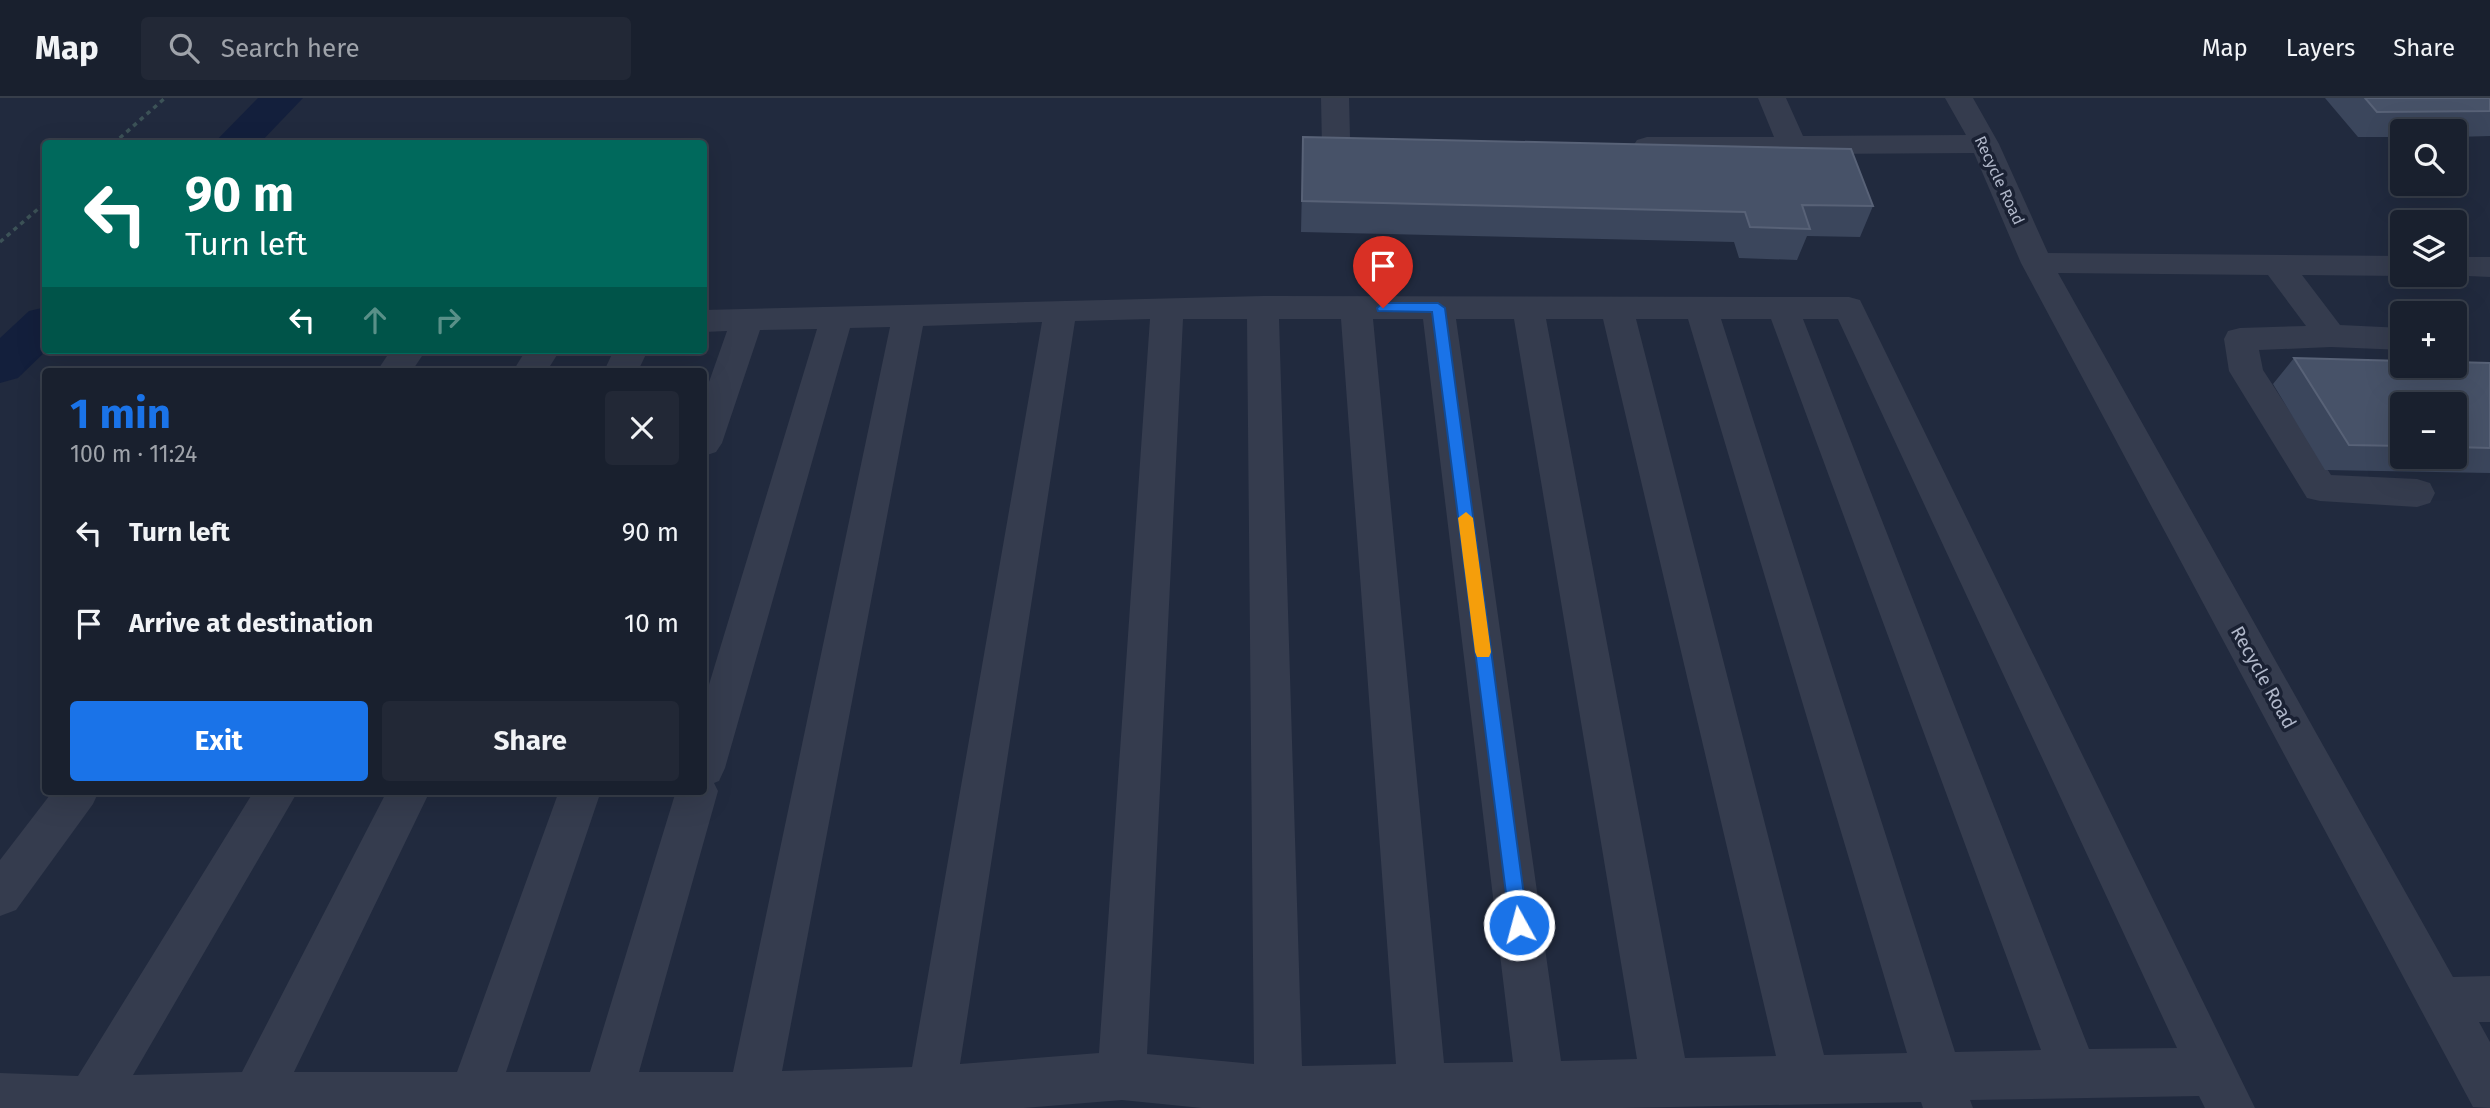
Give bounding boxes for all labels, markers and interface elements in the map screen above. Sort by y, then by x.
search box [141,17,631,80]
text: Map [35,28,99,68]
icon: search [165,29,203,67]
text: Search here [221,33,360,64]
text: Map [2202,34,2248,62]
text: Layers [2286,34,2355,62]
text: Share [2393,34,2455,62]
map controls [2390,119,2467,469]
button: search [2390,119,2467,196]
street label: Recycle Road [1971,133,2028,228]
text: 90 m [185,165,294,224]
icon: left [70,168,161,259]
button: layers [2390,210,2467,287]
text: Turn left [185,225,307,263]
pin [1353,236,1413,308]
icon: arrive [1364,247,1402,285]
icon: left [283,301,321,339]
icon: ahead [356,301,394,339]
icon: right [429,301,467,339]
button: + [2390,301,2467,378]
text: 1 min [70,389,171,439]
button: close [605,391,679,465]
button: − [2390,392,2467,469]
text: 100 m · 11:24 [70,440,197,468]
icon: left [70,514,108,552]
text: Turn left [129,517,230,548]
text: 90 m [622,517,679,548]
icon: arrive [70,605,108,643]
text: Arrive at destination [129,608,373,639]
text: 10 m [624,608,679,639]
street label: Recycle Road [2226,622,2301,733]
button: Exit [70,701,368,781]
button: Share [382,701,679,781]
position arrow [1482,888,1556,962]

